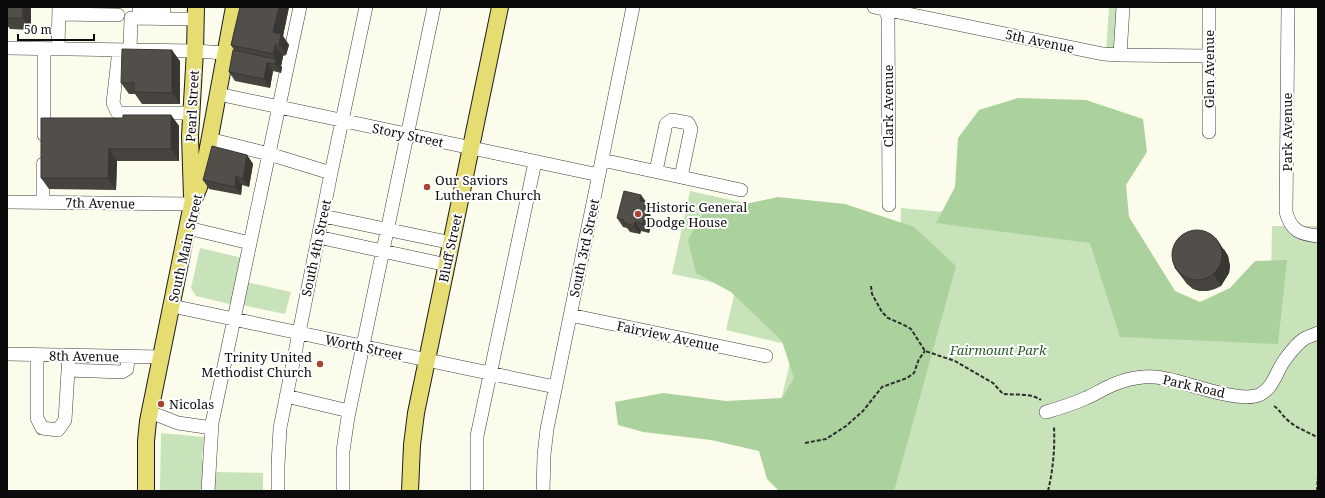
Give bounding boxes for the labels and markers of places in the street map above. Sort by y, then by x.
place label: Our Saviors Lutheran Church [435,171,541,204]
marker: Our Saviors Lutheran Church [422,182,432,192]
place label: Historic General Dodge House [646,198,747,231]
marker: Historic General Dodge House [633,209,643,219]
place label: Trinity United Methodist Church [201,348,312,381]
marker: Trinity United Methodist Church [315,359,325,369]
place label: Nicolas [169,395,214,413]
marker: Nicolas [156,399,166,409]

